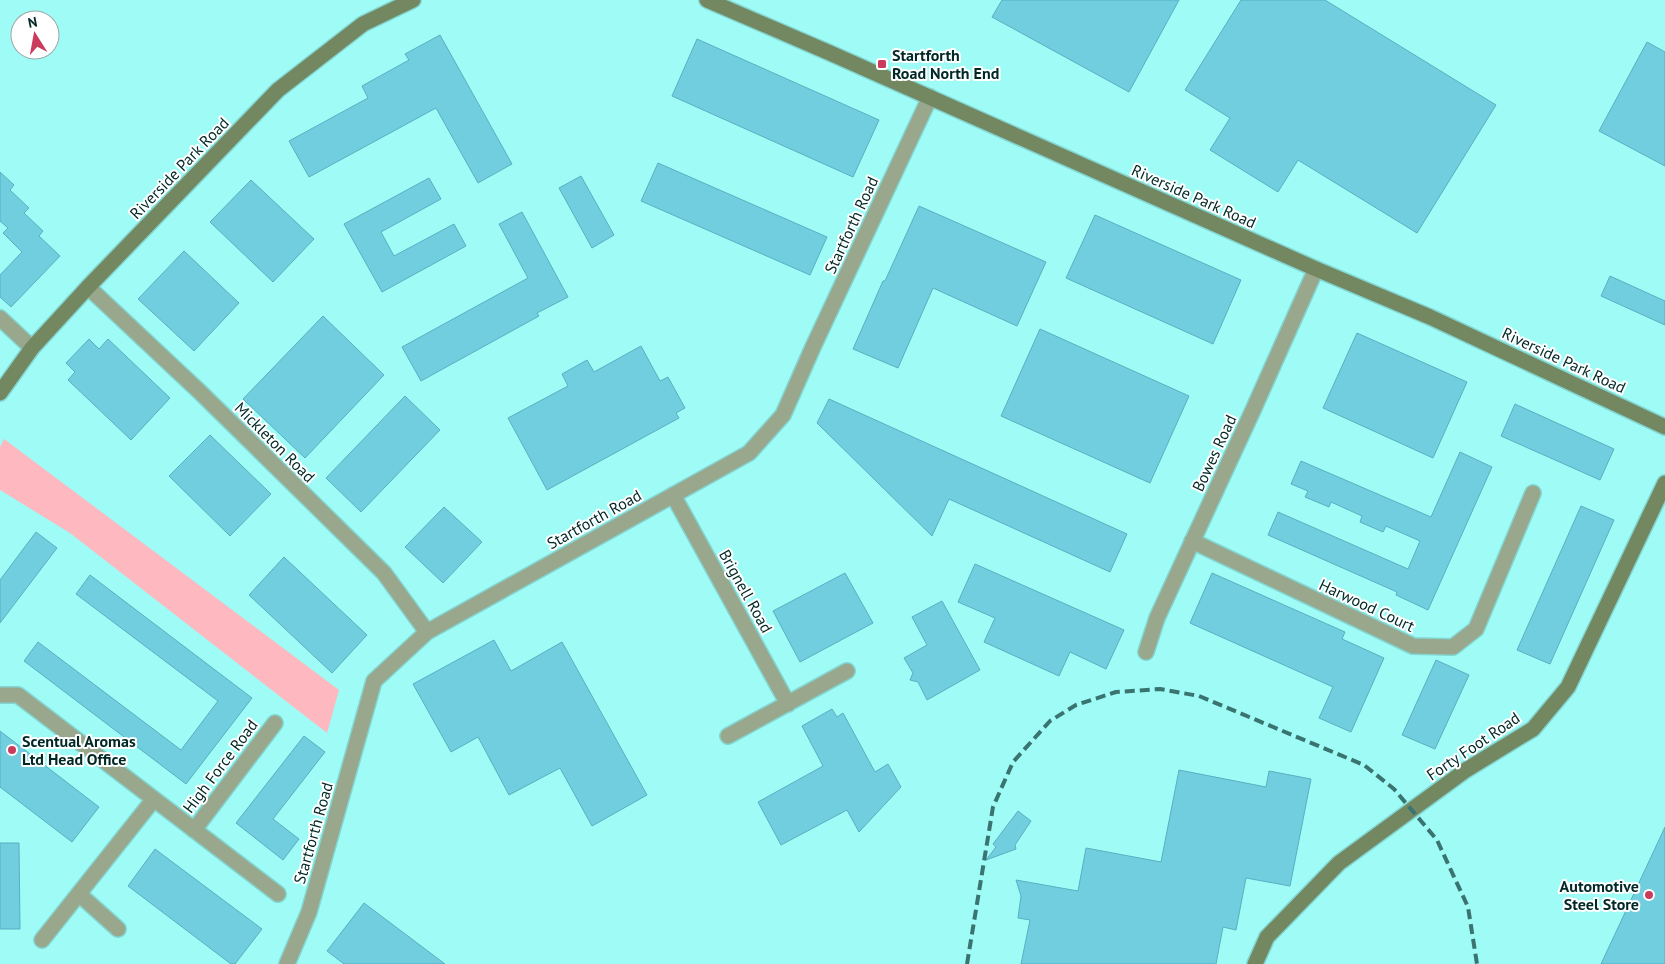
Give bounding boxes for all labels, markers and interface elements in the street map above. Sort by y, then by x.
north arrow [10,10,60,60]
text: N [26,13,39,32]
place label: Startforth Road North End [892,45,999,83]
marker: Startforth Road North End [876,58,888,70]
street label: Riverside Park Road [125,113,233,223]
street label: Riverside Park Road [1129,160,1259,232]
street label: Startforth Road [820,173,882,277]
street label: Riverside Park Road [1499,323,1629,397]
street label: Mickleton Road [231,398,319,486]
street label: Bowes Road [1188,411,1240,495]
street label: Startforth Road [543,485,645,553]
street label: Brignell Road [715,546,777,636]
street label: Harwood Court [1316,574,1418,636]
street label: Forty Foot Road [1422,707,1524,785]
street label: High Force Road [178,715,262,817]
place label: Scentual Aromas Ltd Head Office [22,731,136,769]
marker: Scentual Aromas Ltd Head Office [6,744,18,756]
street label: Startforth Road [289,780,337,886]
place label: Automotive Steel Store [1560,876,1639,914]
marker: Automotive Steel Store [1643,889,1655,901]

